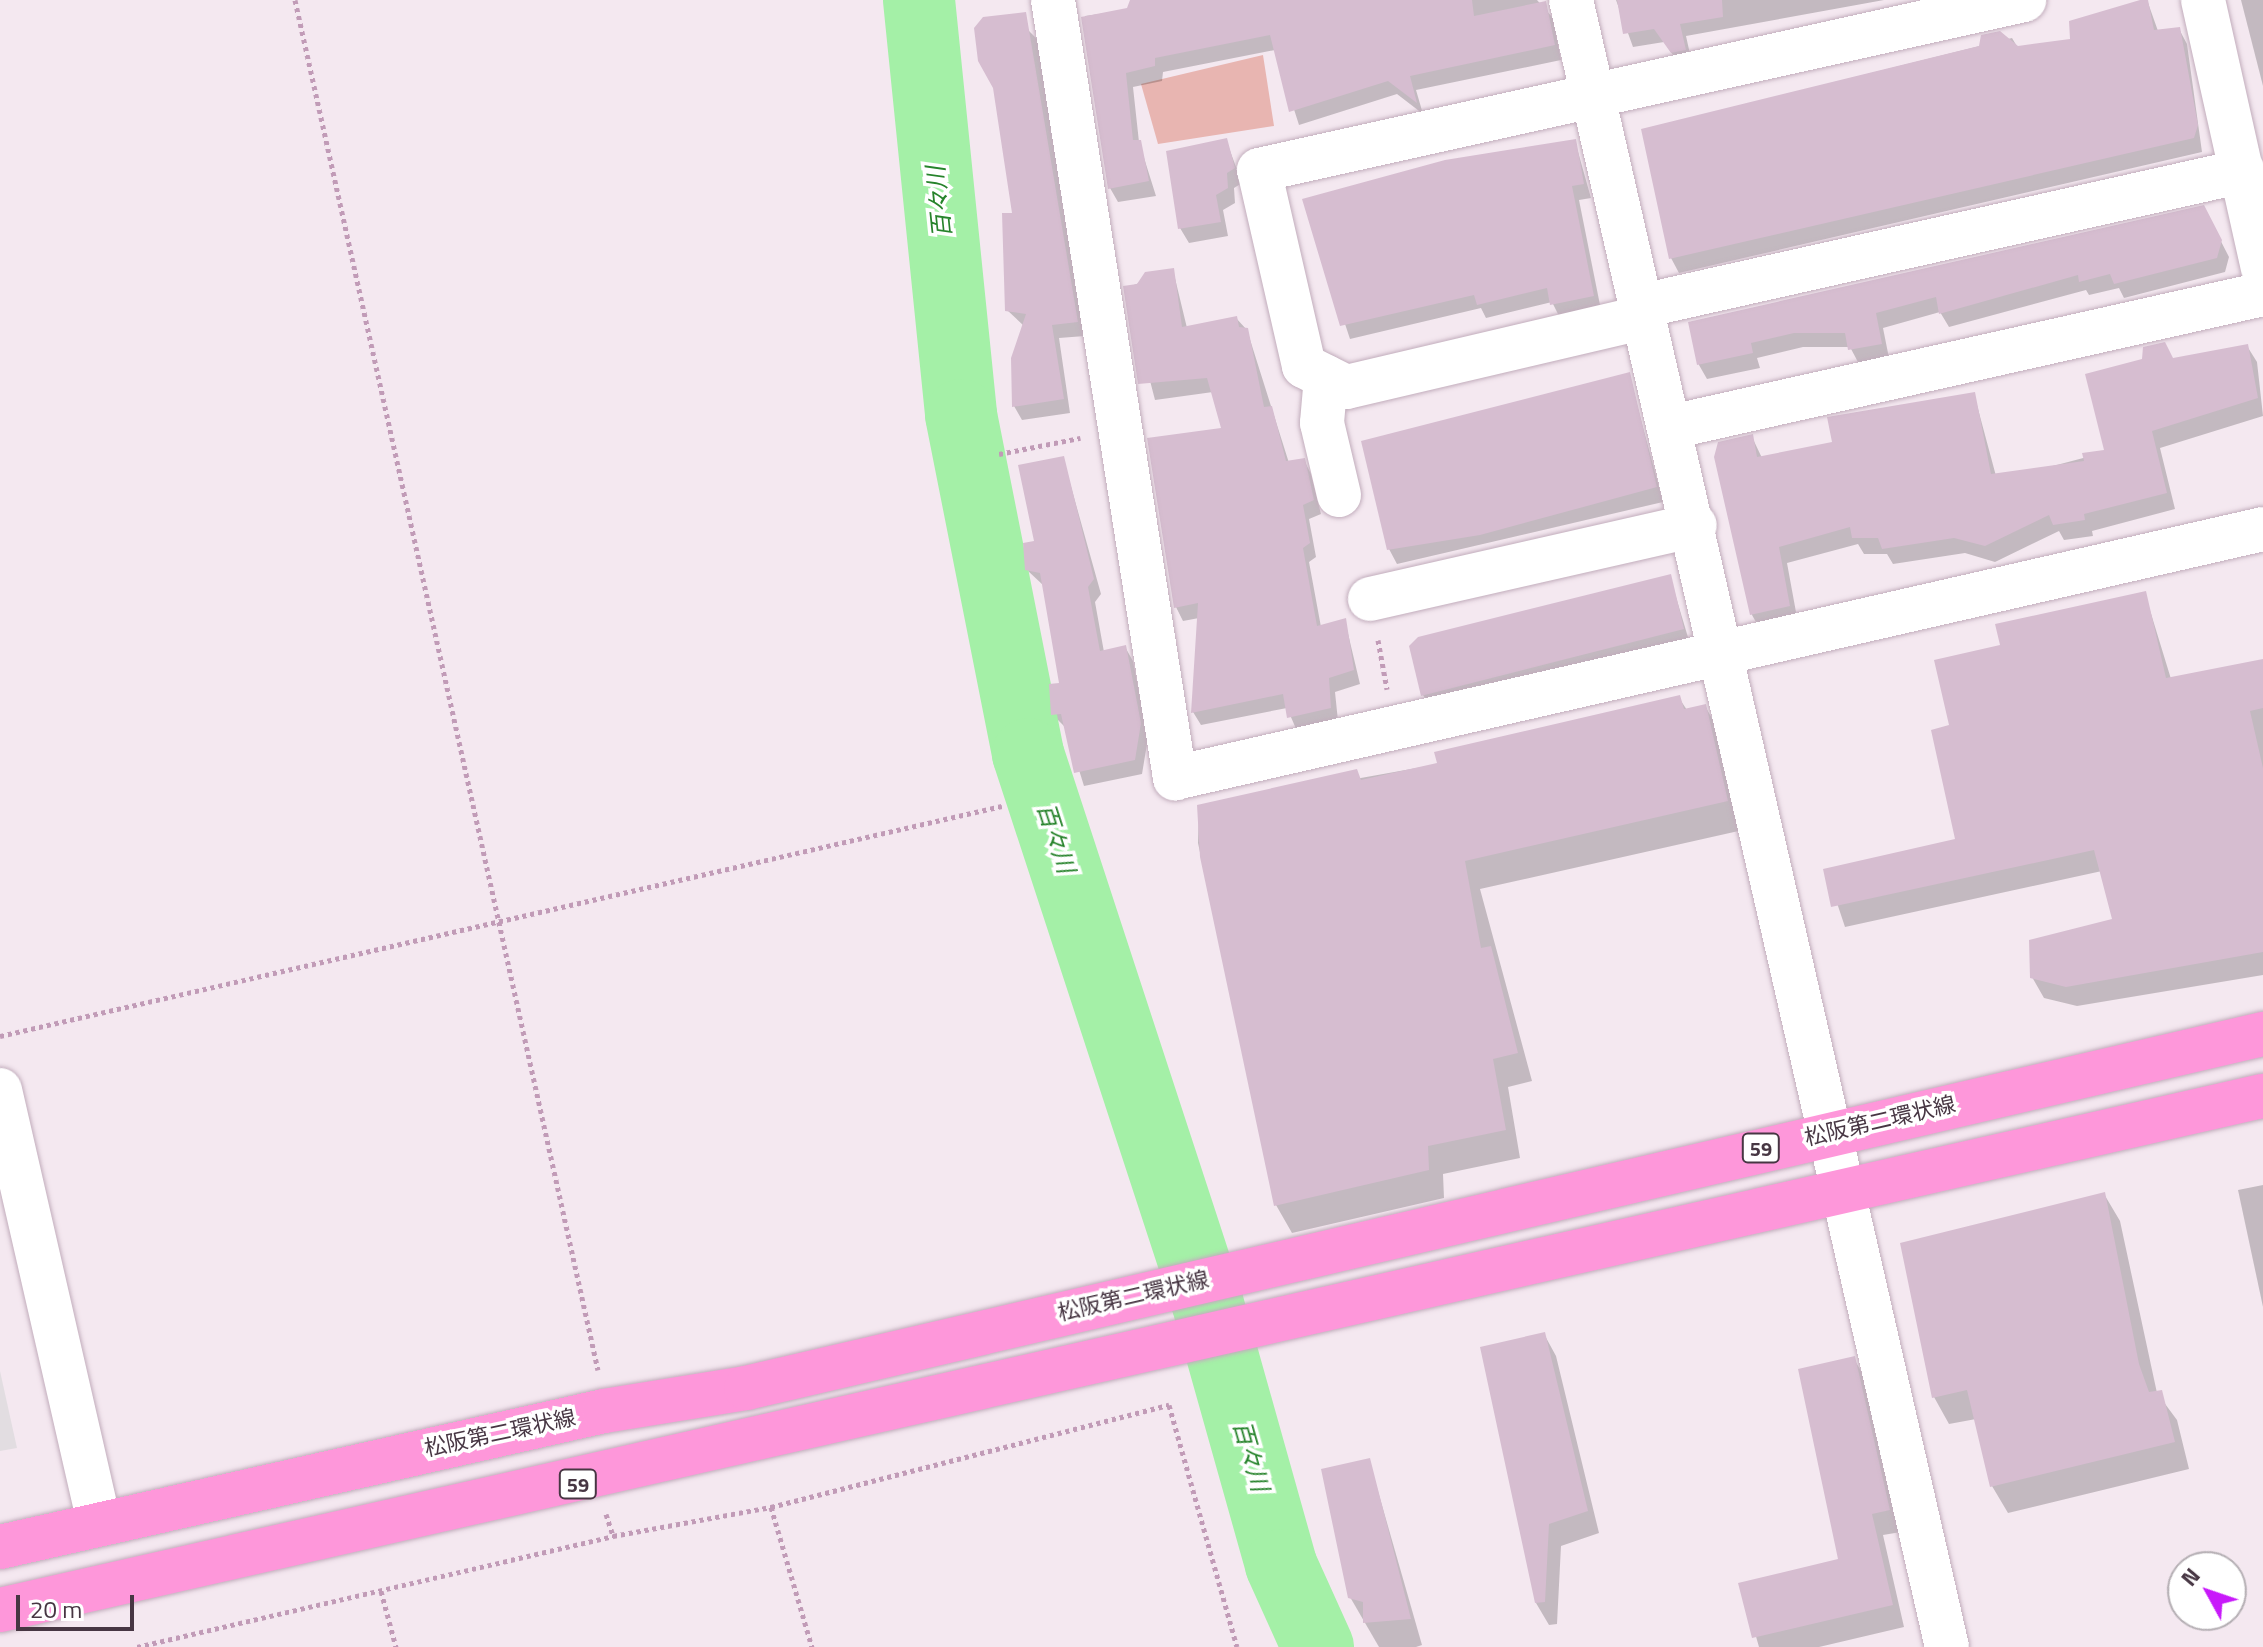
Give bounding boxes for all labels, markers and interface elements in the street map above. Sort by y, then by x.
water label: 百々川 [921,165,957,239]
water label: 百々川 [1031,799,1081,877]
street label: 松阪第二環状線 [1802,1091,1958,1151]
road number: 59 [1741,1132,1781,1164]
street label: 松阪第二環状線 [1055,1266,1211,1326]
street label: 松阪第二環状線 [422,1404,578,1462]
water label: 百々川 [1227,1417,1275,1495]
road number: 59 [558,1468,598,1500]
north arrow [2167,1551,2247,1631]
text: N [2172,1560,2208,1594]
scale bar [20,1579,138,1629]
text: 20 m [30,1591,82,1627]

